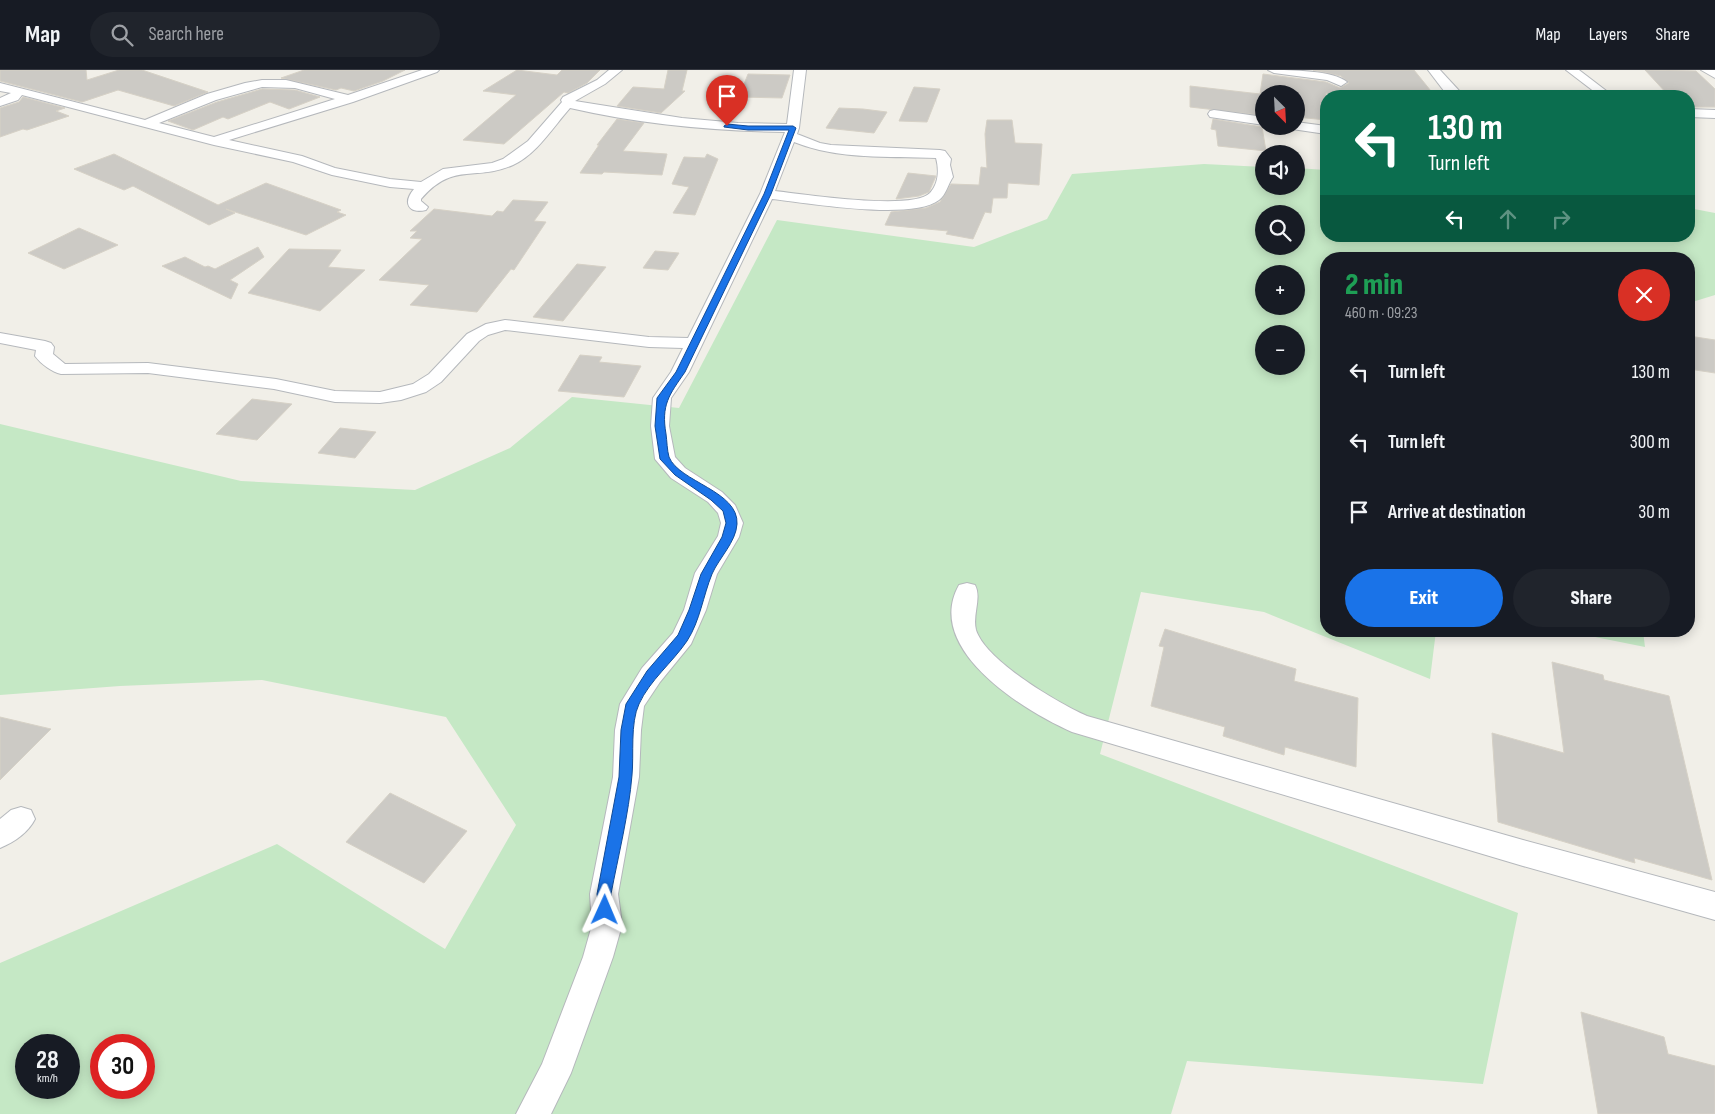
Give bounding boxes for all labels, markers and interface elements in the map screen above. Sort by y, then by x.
search box [90,12,440,57]
text: Map [25,20,60,49]
icon: search [108,21,136,49]
text: Search here [148,23,224,46]
text: Map [1536,24,1561,45]
text: Layers [1589,24,1628,45]
text: Share [1656,24,1690,45]
pin [706,75,748,126]
icon: arrive [713,82,741,110]
north arrow [1255,85,1305,135]
map controls [1255,85,1305,375]
text: 130 m [1428,107,1503,150]
icon: left [1345,110,1410,175]
button: sound [1255,145,1305,195]
text: Turn left [1428,150,1490,177]
button: search [1255,205,1305,255]
icon: left [1441,205,1469,233]
icon: ahead [1494,205,1522,233]
icon: right [1547,205,1575,233]
button: + [1255,265,1305,315]
text: 2 min [1345,267,1403,303]
button: close [1618,269,1670,321]
text: 460 m · 09:23 [1345,304,1418,323]
button: − [1255,325,1305,375]
icon: left [1345,358,1373,386]
text: Turn left [1388,361,1445,384]
text: 130 m [1632,361,1670,384]
icon: left [1345,428,1373,456]
text: Turn left [1388,431,1445,454]
text: 300 m [1630,431,1670,454]
icon: arrive [1345,498,1373,526]
text: Arrive at destination [1388,501,1526,524]
text: 30 m [1638,501,1670,524]
button: Exit [1345,569,1503,627]
button: Share [1513,569,1670,627]
position arrow [578,883,630,935]
speed limit sign: 30 [90,1034,155,1099]
text: 28 [36,1045,59,1076]
text: km/h [37,1071,58,1086]

